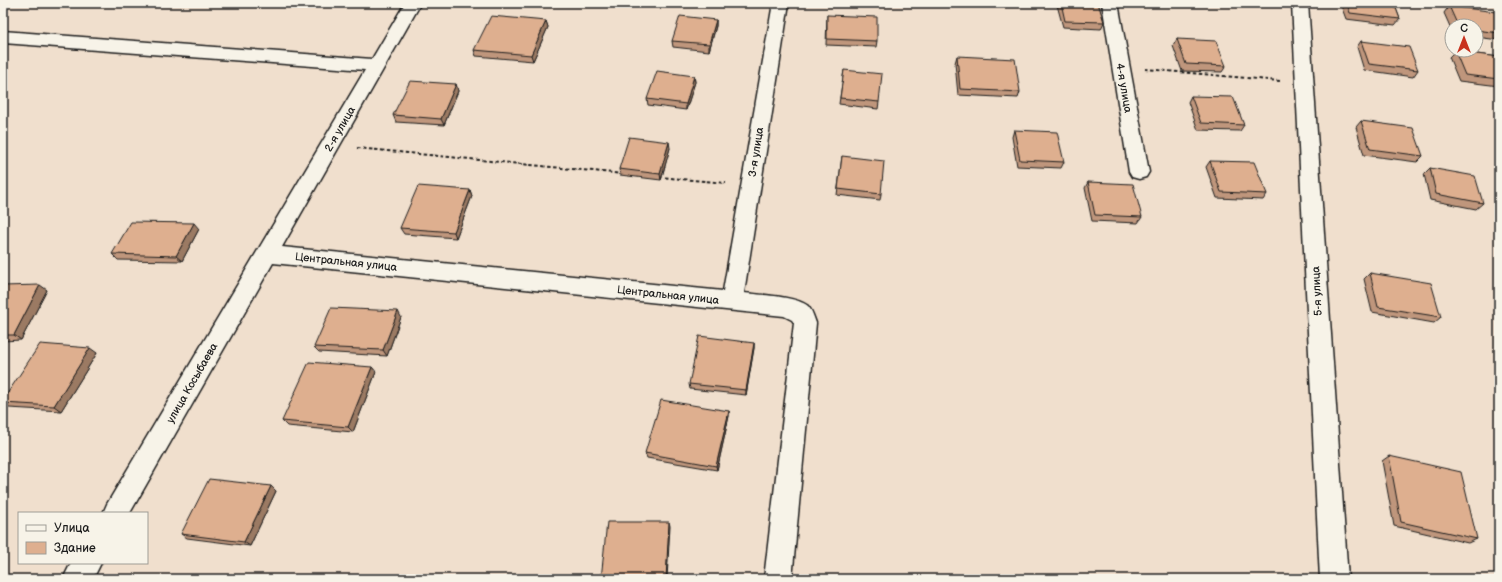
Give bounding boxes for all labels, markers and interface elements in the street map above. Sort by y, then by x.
north arrow [1444,18,1484,58]
text: С [1460,22,1468,35]
street label: 4-я улица [1113,62,1135,114]
street label: 2-я улица [322,104,358,154]
street label: 3-я улица [746,126,766,178]
street label: Центральная улица [294,250,398,274]
street label: 5-я улица [1309,265,1325,316]
street label: Центральная улица [616,283,720,307]
street label: улица Косыбаева [164,340,220,425]
legend [18,512,148,564]
text: Улица [54,521,90,536]
text: Здание [54,541,96,556]

